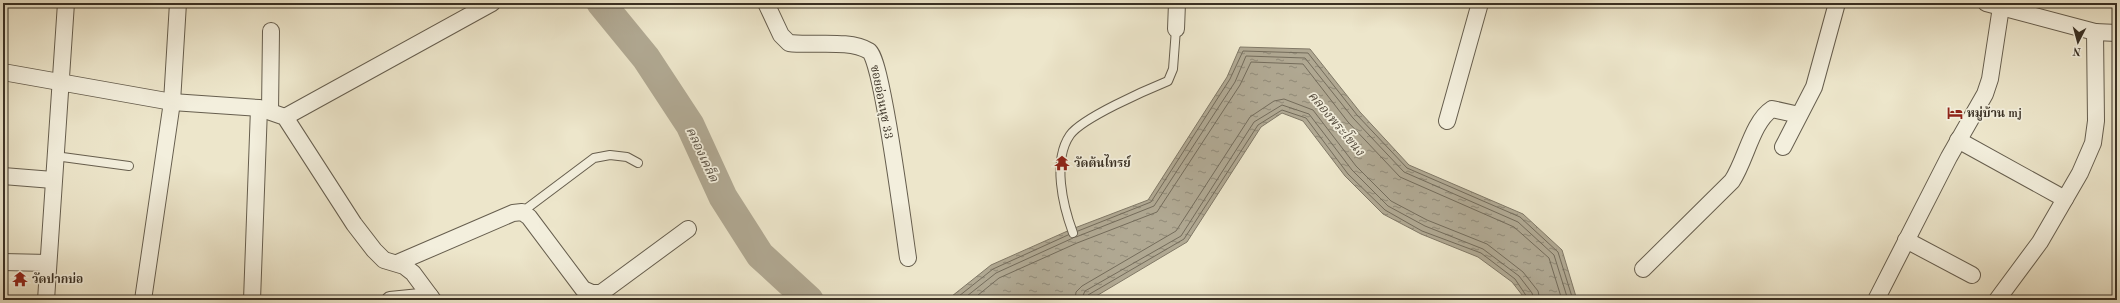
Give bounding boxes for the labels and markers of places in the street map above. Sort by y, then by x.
hotel icon: หมู่บ้าน mj [1946,104,1964,122]
place label: หมู่บ้าน mj [1967,106,2022,121]
temple icon: วัดต้นไทรย์ [1053,154,1071,172]
place label: วัดต้นไทรย์ [1074,154,1132,170]
temple icon: วัดปากบ่อ [11,270,29,288]
place label: วัดปากบ่อ [32,272,83,286]

